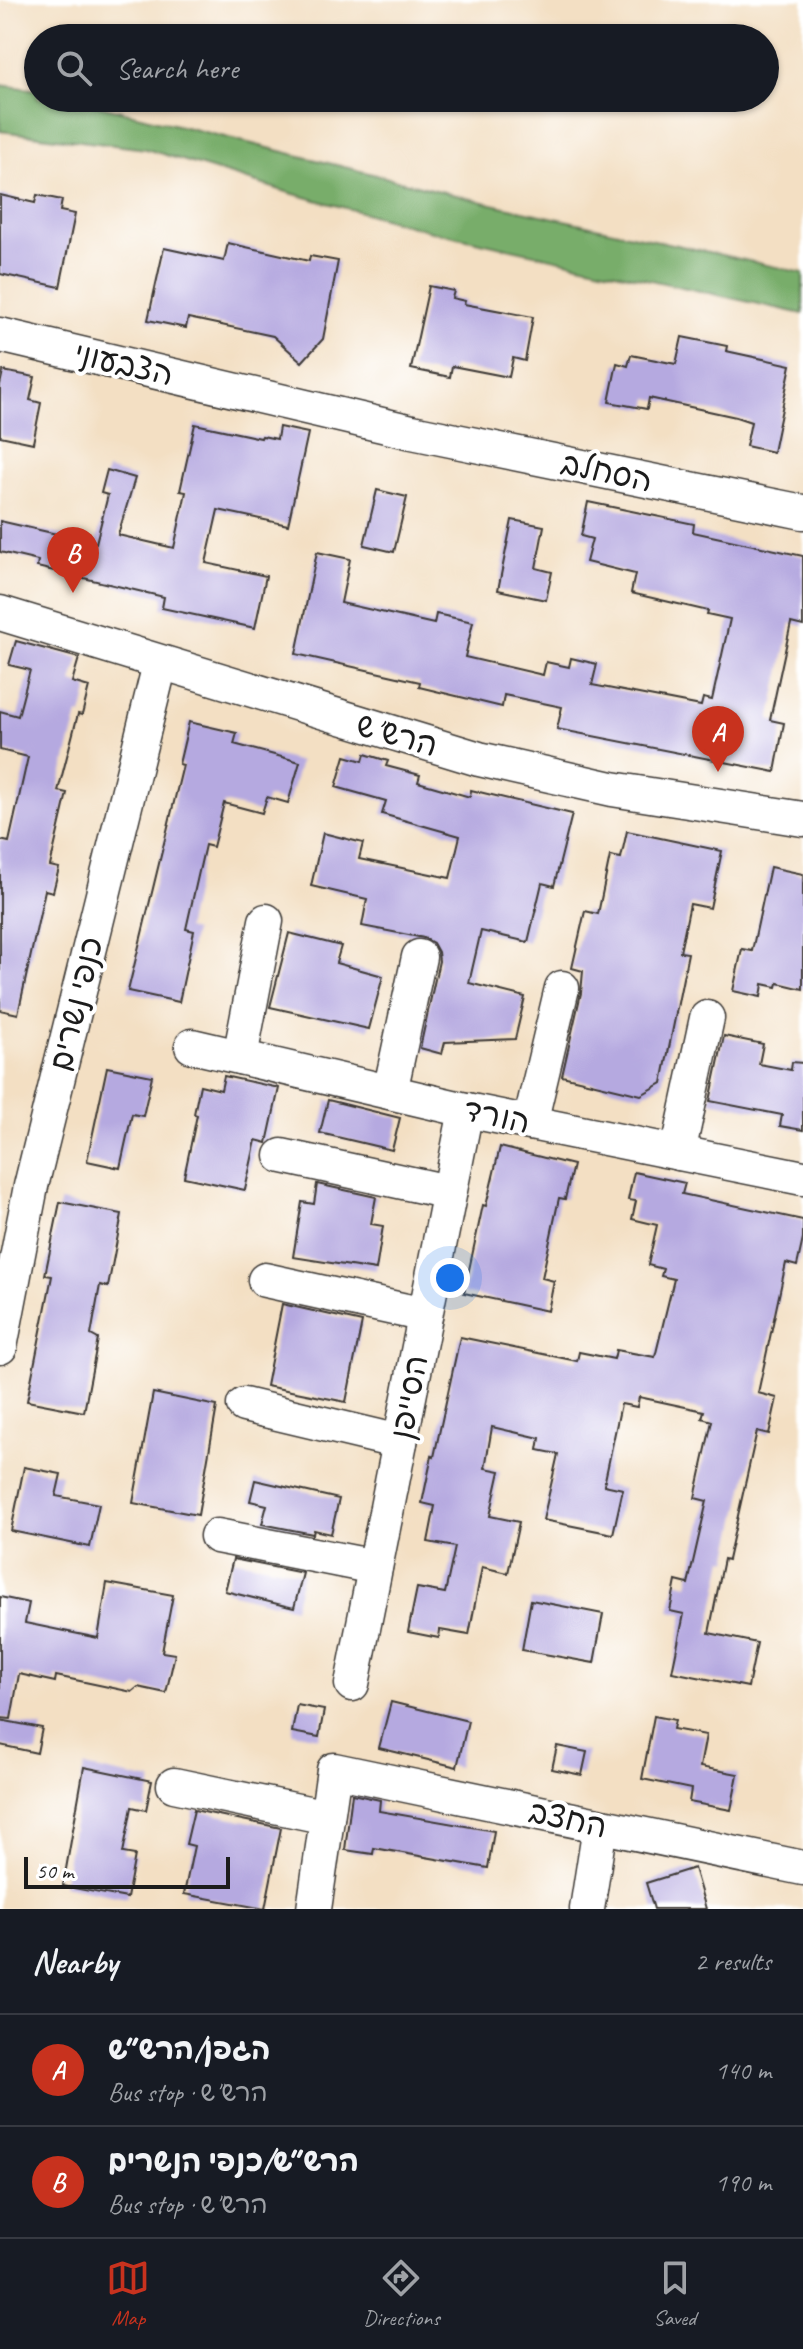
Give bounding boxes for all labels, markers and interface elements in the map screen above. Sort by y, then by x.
search box [24,24,779,112]
icon: search [52,46,96,90]
text: Search here [116,49,238,87]
street label: הצבעוני [70,333,178,395]
street label: הסחלב [558,442,656,502]
pin: B [47,527,99,593]
street label: הרש''ש [352,704,442,766]
pin: A [692,706,744,772]
street label: כנפי נשרים [40,933,112,1075]
street label: הורד [460,1089,534,1143]
your location [430,1258,470,1298]
street label: הסייפן [381,1351,437,1443]
street label: החצב [525,1791,611,1847]
scale bar [24,1853,230,1889]
text: 50 m [36,1857,73,1885]
text: Nearby [32,1940,118,1983]
text: 2 results [695,1945,771,1978]
text: הגפן/הרש״ש [108,2030,270,2068]
text: A [51,2054,65,2087]
text: 140 m [715,2054,771,2087]
text: Bus stop · הרש''ש [108,2076,268,2109]
text: הרש״ש/כנפי הנשרים [108,2142,359,2180]
text: B [51,2166,65,2199]
text: 190 m [715,2166,771,2199]
text: Bus stop · הרש''ש [108,2188,268,2221]
tab: Map [106,2256,150,2332]
tab: Directions [363,2256,440,2332]
tab: Saved [653,2256,697,2332]

